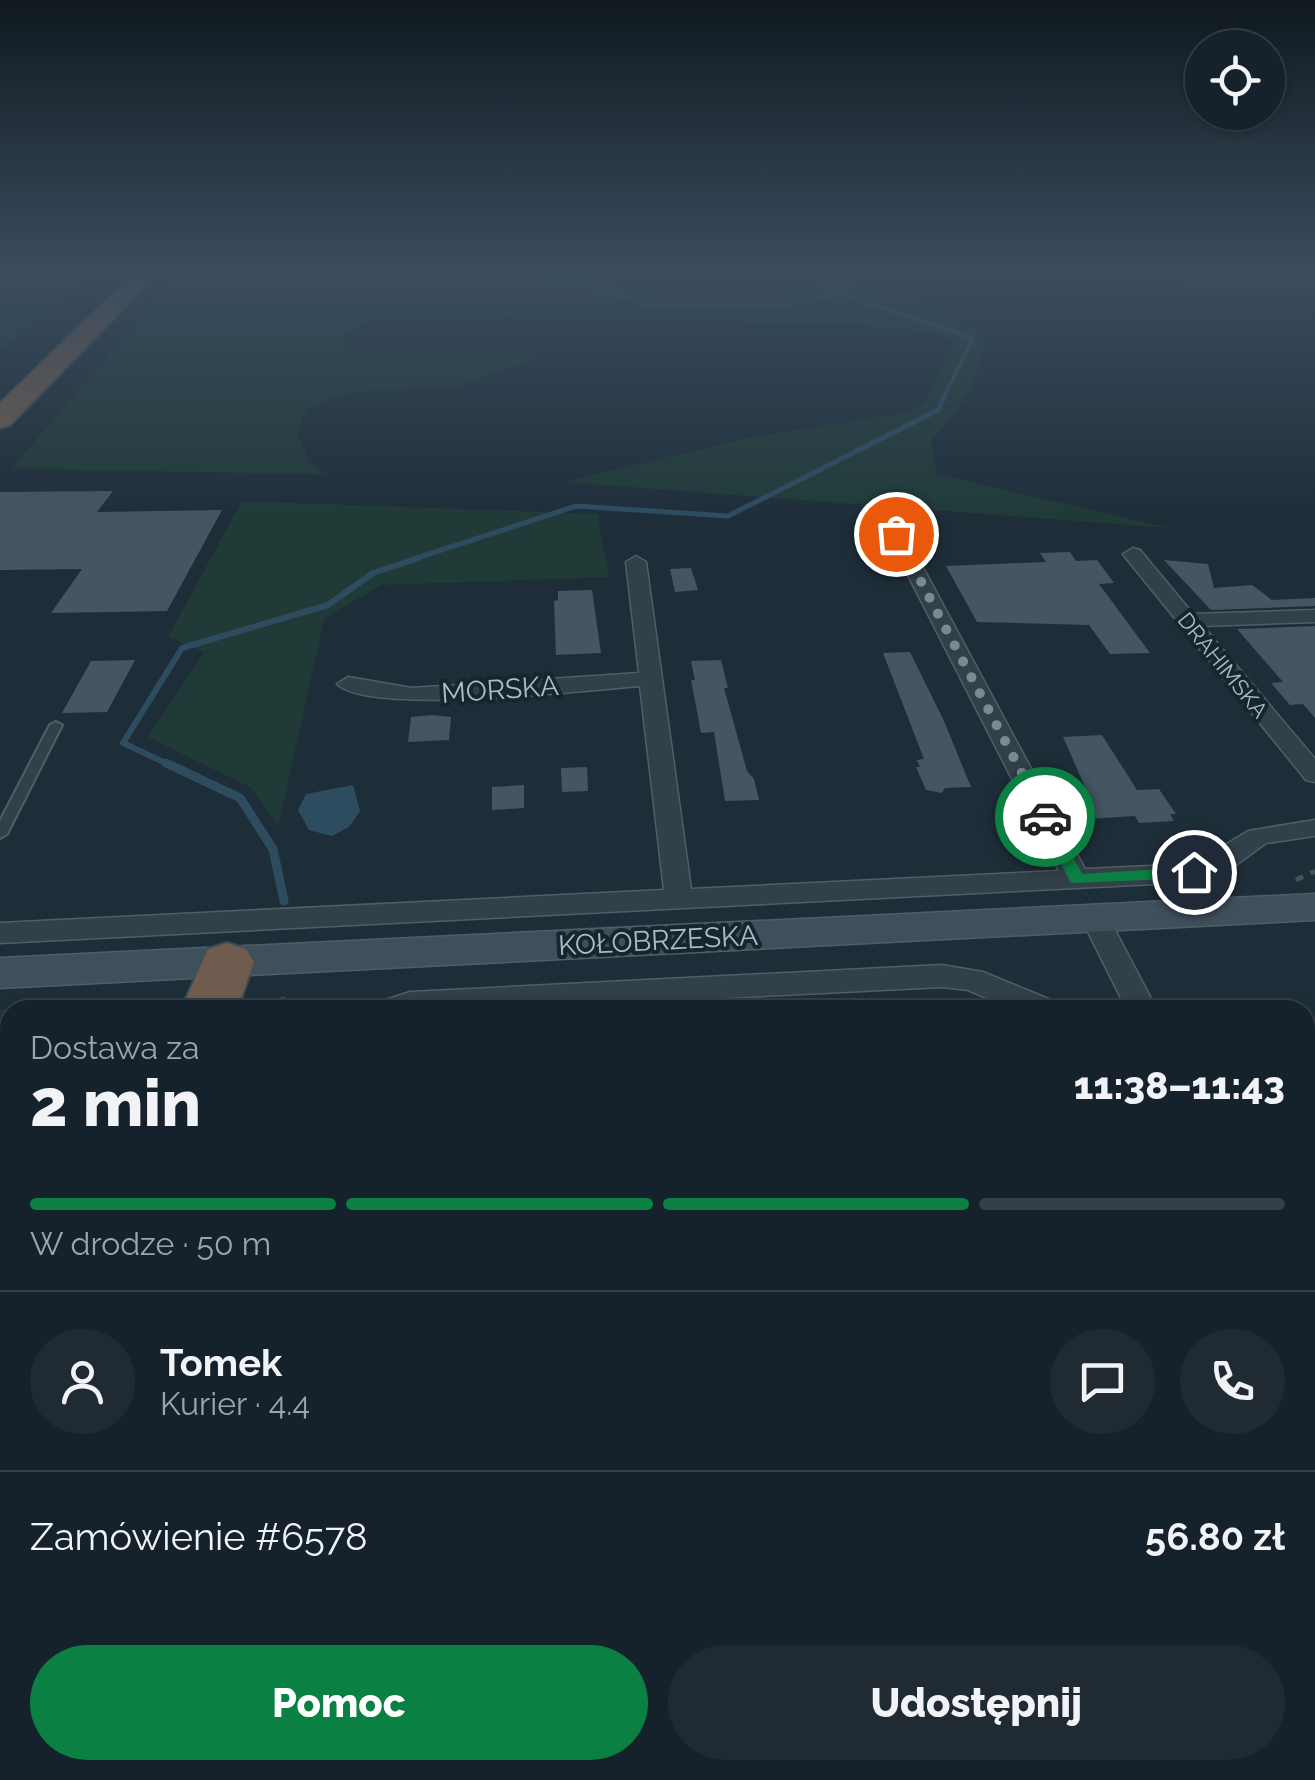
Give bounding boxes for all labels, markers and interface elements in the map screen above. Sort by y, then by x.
map controls [1185,30,1285,130]
button: locate [1185,30,1285,130]
pin [854,492,939,577]
icon: bag [869,507,924,562]
street label: DRAHIMSKA [1173,607,1274,723]
street label: MORSKA [440,669,560,710]
courier [995,767,1095,867]
icon: car [1018,790,1073,845]
pin [1152,830,1237,915]
icon: home [1167,845,1222,900]
street label: KOŁOBRZESKA [557,919,759,962]
text: Dostawa za [30,1029,199,1066]
text: 11:38–11:43 [1074,1063,1285,1108]
text: 2 min [30,1065,201,1141]
text: W drodze · 50 m [30,1225,271,1262]
button: person [30,1329,135,1434]
button: chat [1050,1329,1155,1434]
button: phone [1180,1329,1285,1434]
text: Tomek [160,1340,282,1385]
text: Kurier · 4.4 [160,1385,310,1422]
text: Zamówienie #6578 [30,1514,368,1559]
text: 56.80 zł [1145,1514,1285,1559]
button: Pomoc [30,1645,648,1760]
button: Udostępnij [668,1645,1285,1760]

